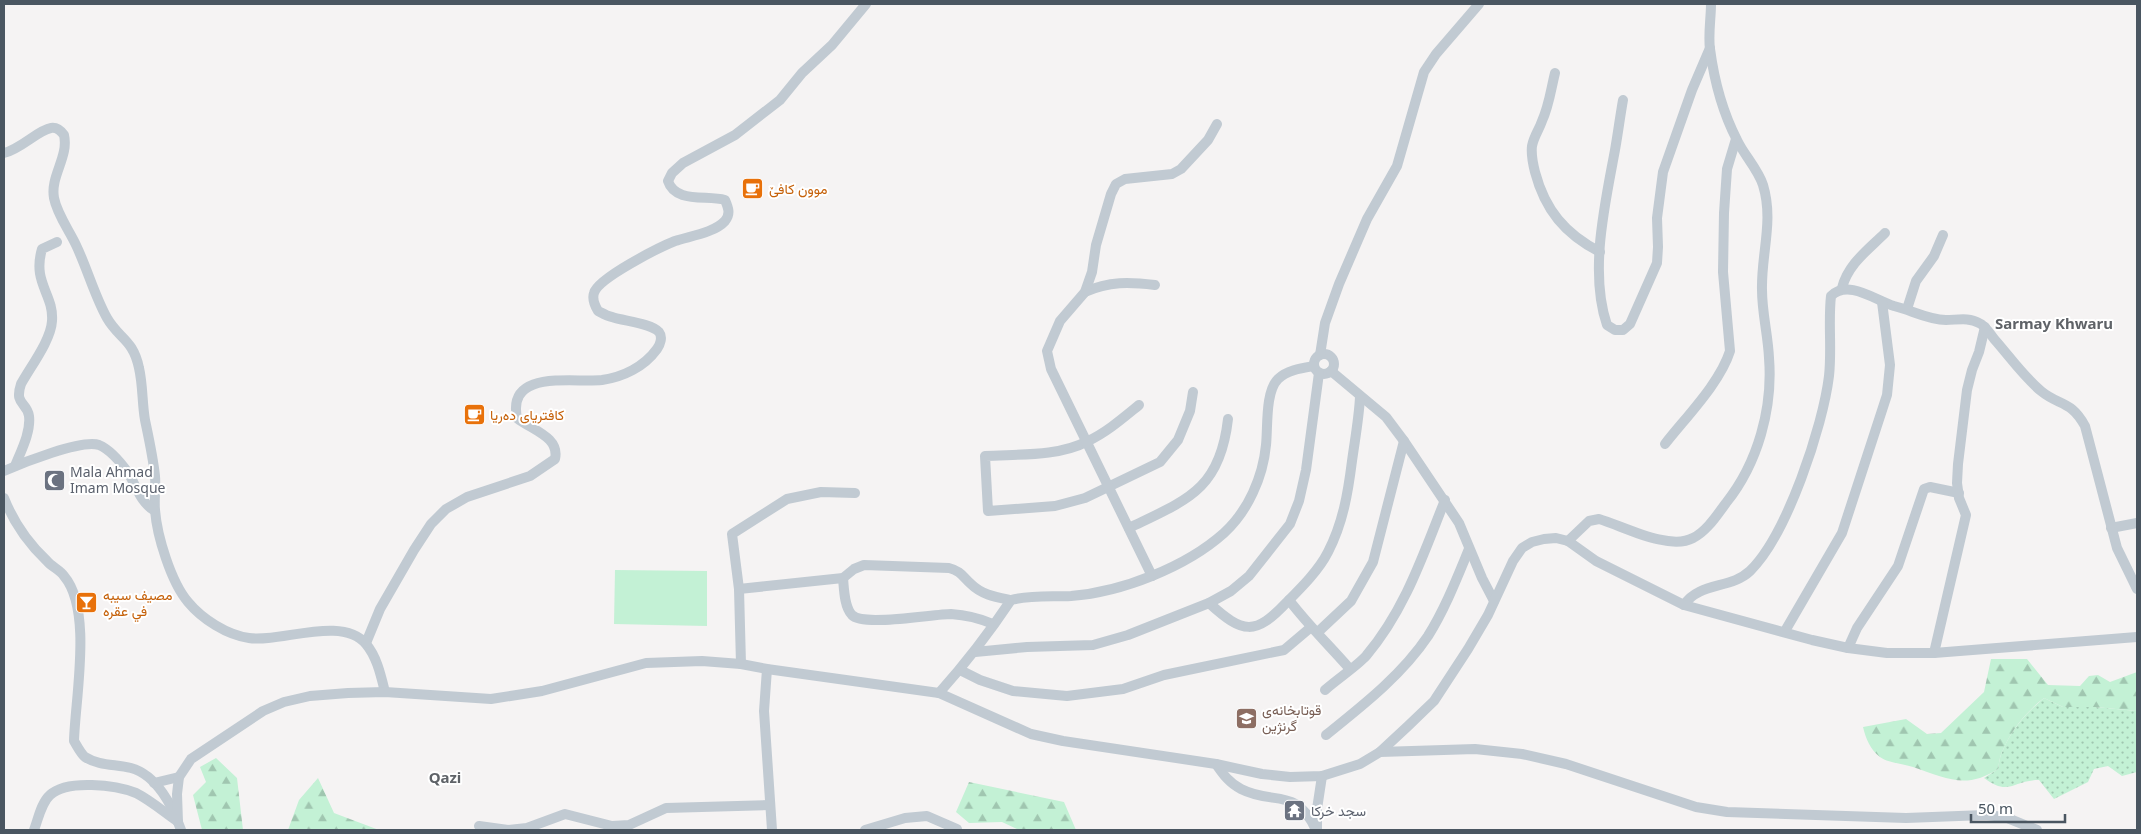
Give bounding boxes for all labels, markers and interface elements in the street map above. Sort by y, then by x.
cafe icon: موون کافێ [741,177,765,201]
place label: موون کافێ [769,179,827,198]
district label: Sarmay Khwaru [1995,313,2113,333]
cafe icon: کافتریای دەریا [462,403,486,427]
place label: کافتریای دەریا [490,405,564,424]
place label: Mala Ahmad Imam Mosque [70,462,166,497]
mosque icon: Mala Ahmad Imam Mosque [42,468,66,492]
place label: مصيف سيبه في عقره [103,585,172,623]
bar icon: مصيف سيبه في عقره [75,591,99,615]
place label: قوتابخانەی گرنژین [1262,700,1321,735]
school or university icon: قوتابخانەی گرنژین [1234,706,1258,730]
district label: Qazi [429,767,461,787]
scale bar [1971,792,2065,824]
text: 50 m [1978,798,2013,818]
temple icon: سجد خركا [1283,799,1307,823]
place label: سجد خركا [1311,801,1366,820]

